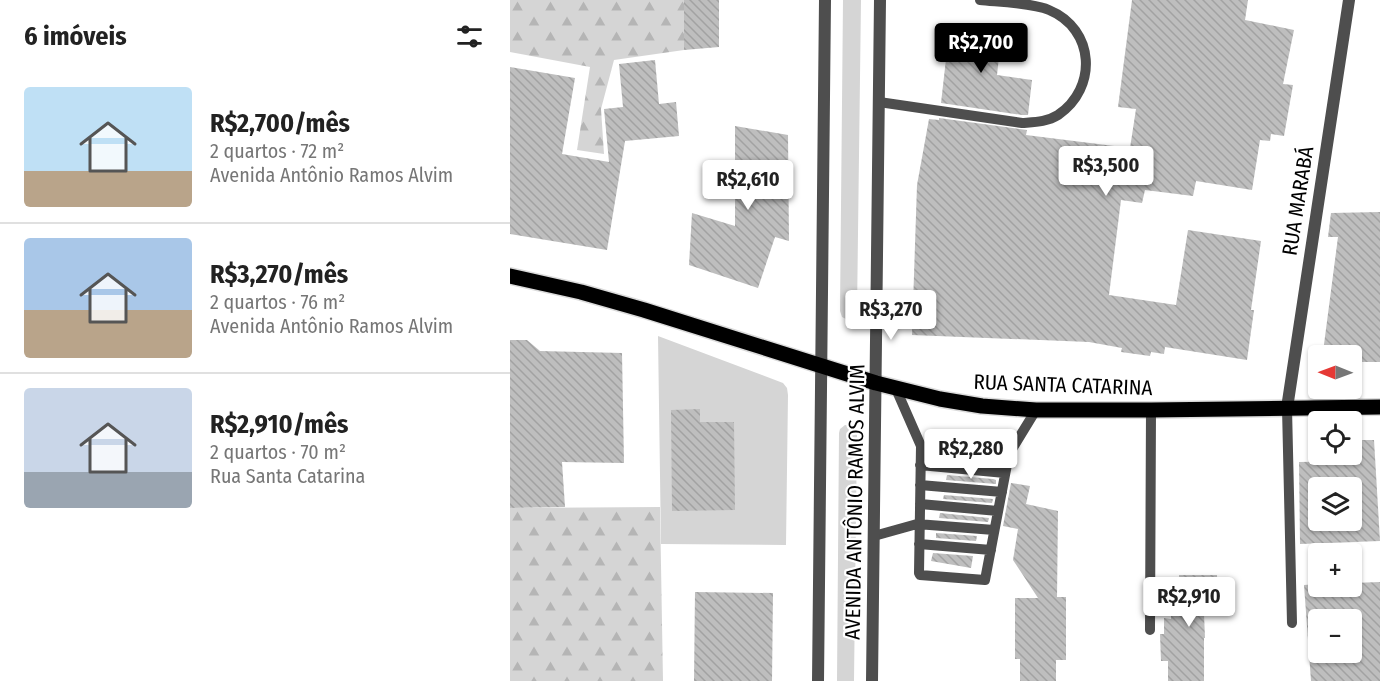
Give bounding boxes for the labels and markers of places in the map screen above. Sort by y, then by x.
pin: R$2,700 [926,23,1036,74]
pin: R$3,500 [1051,146,1161,197]
pin: R$2,610 [693,160,803,211]
pin: R$3,270 [836,290,946,341]
pin: R$2,280 [916,429,1026,480]
pin: R$2,910 [1134,577,1244,628]

